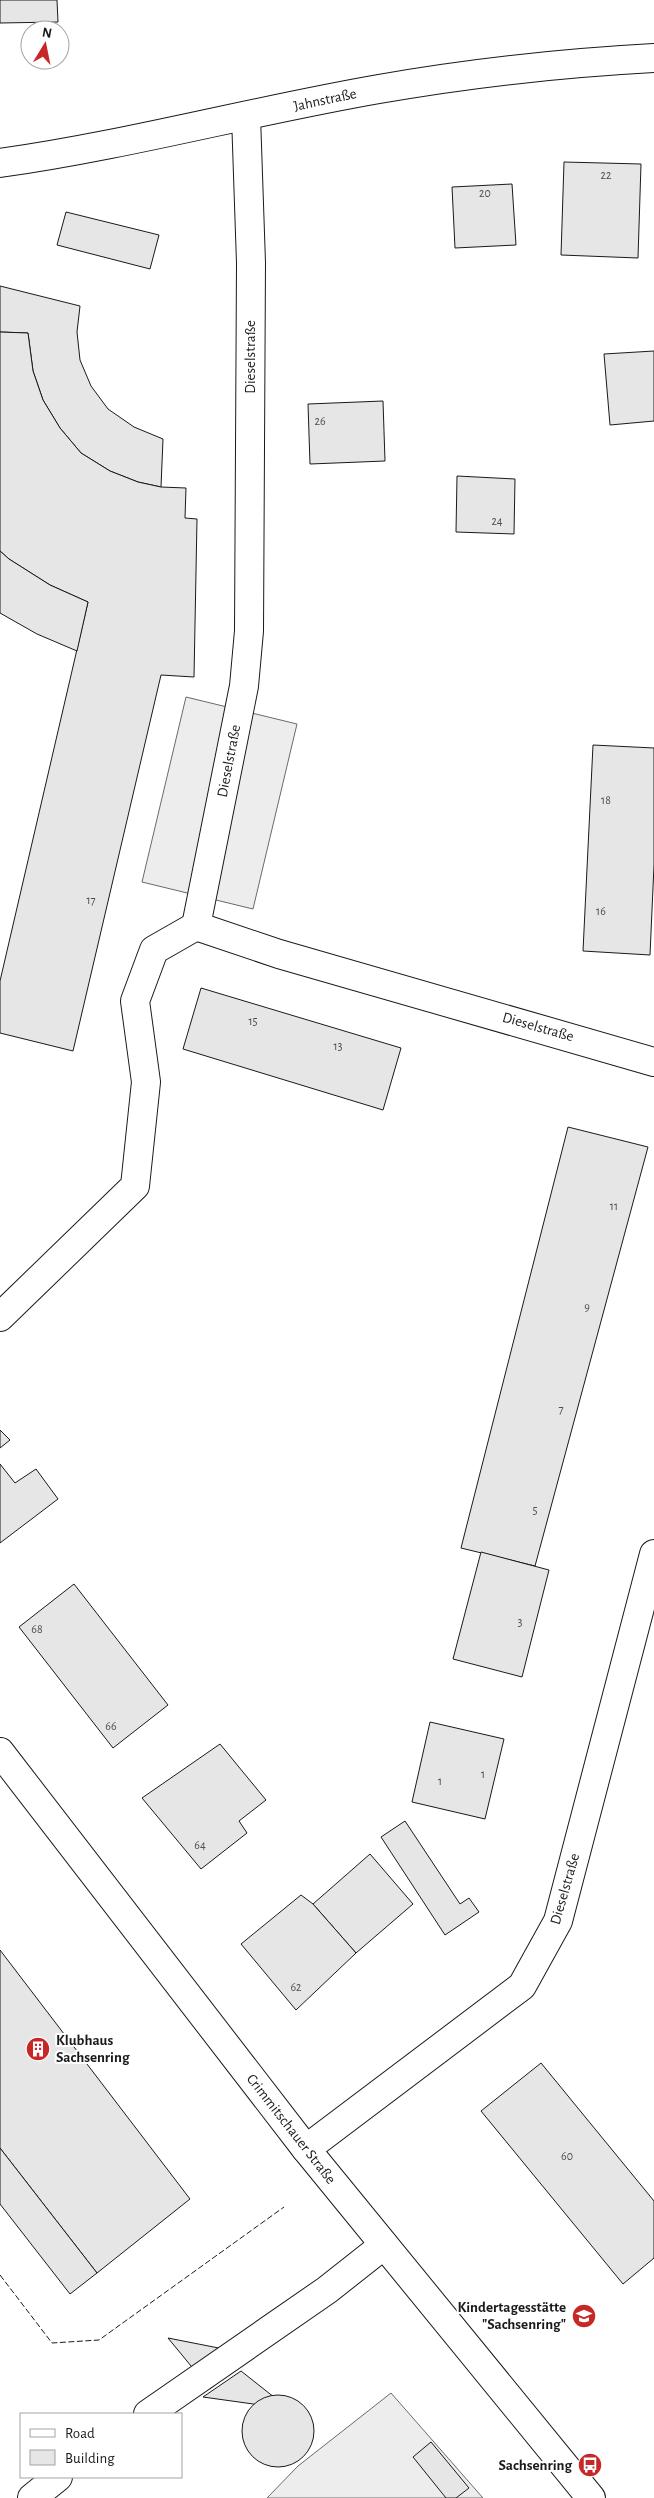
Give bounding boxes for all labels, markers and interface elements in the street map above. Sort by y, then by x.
north arrow [20,20,70,70]
text: N [41,25,53,41]
street label: Jahnstraße [292,86,358,114]
house number: 22 [601,169,612,181]
house number: 20 [479,187,491,199]
street label: Dieselstraße [243,320,258,394]
house number: 26 [314,415,326,427]
house number: 24 [491,515,503,527]
street label: Dieselstraße [215,723,243,799]
house number: 18 [601,794,611,806]
house number: 17 [86,894,96,906]
house number: 16 [596,905,606,917]
street label: Dieselstraße [501,1010,576,1044]
house number: 15 [248,1015,258,1027]
house number: 13 [333,1040,343,1052]
house number: 11 [610,1200,618,1212]
house number: 9 [584,1301,590,1313]
house number: 7 [558,1403,564,1415]
house number: 5 [532,1504,538,1516]
house number: 3 [518,1616,523,1628]
house number: 68 [31,1623,43,1635]
house number: 66 [105,1720,117,1732]
house number: 1 [481,1768,485,1780]
house number: 1 [438,1775,442,1787]
house number: 64 [194,1839,206,1851]
street label: Dieselstraße [548,1851,582,1926]
house number: 62 [290,1981,302,1993]
place label: Klubhaus Sachsenring [56,2033,130,2065]
building icon: Klubhaus Sachsenring [25,2036,51,2062]
street label: Crimmitschauer Straße [244,2071,338,2187]
house number: 60 [561,2150,573,2162]
place label: Kindertagesstätte "Sachsenring" [457,2300,566,2332]
school or university icon: Kindertagesstätte "Sachsenring" [571,2303,597,2329]
legend [20,2413,182,2478]
text: Road [65,2426,95,2441]
text: Building [65,2451,115,2466]
bus stop icon: Sachsenring [577,2452,603,2478]
place label: Sachsenring [499,2458,572,2473]

